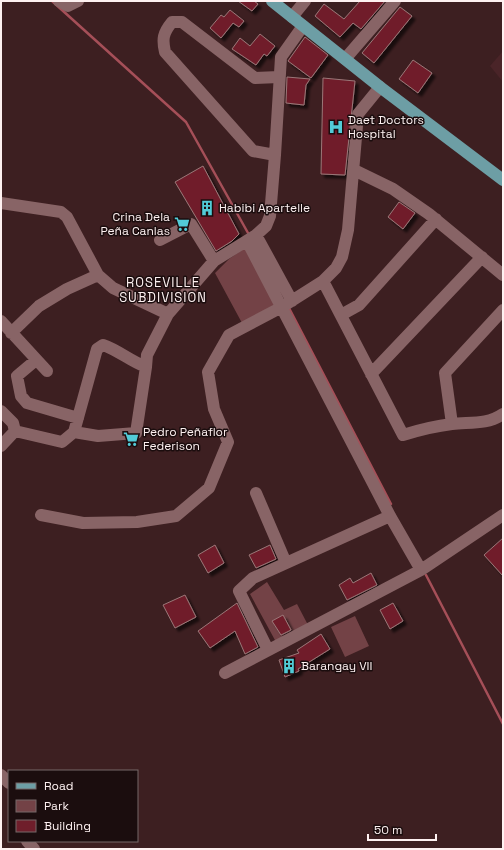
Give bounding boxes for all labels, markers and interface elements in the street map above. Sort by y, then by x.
place label: Daet Doctors Hospital [348,112,424,142]
hospital icon: Daet Doctors Hospital [327,118,345,136]
building icon: Habibi Apartelle [198,199,216,217]
place label: Habibi Apartelle [219,200,310,216]
place label: Crina Dela Peña Canlas [100,209,170,239]
supermarket icon: Crina Dela Peña Canlas [173,215,191,233]
district label: ROSEVILLE SUBDIVISION [119,274,207,306]
place label: Pedro Peñaflor Federison [143,424,228,454]
supermarket icon: Pedro Peñaflor Federison [122,430,140,448]
building icon: Barangay VII [280,657,298,675]
place label: Barangay VII [301,658,372,674]
legend [8,770,138,842]
text: Road [44,778,73,794]
text: Park [44,798,69,814]
scale bar [368,816,436,842]
text: Building [44,818,91,834]
text: 50 m [374,822,402,838]

